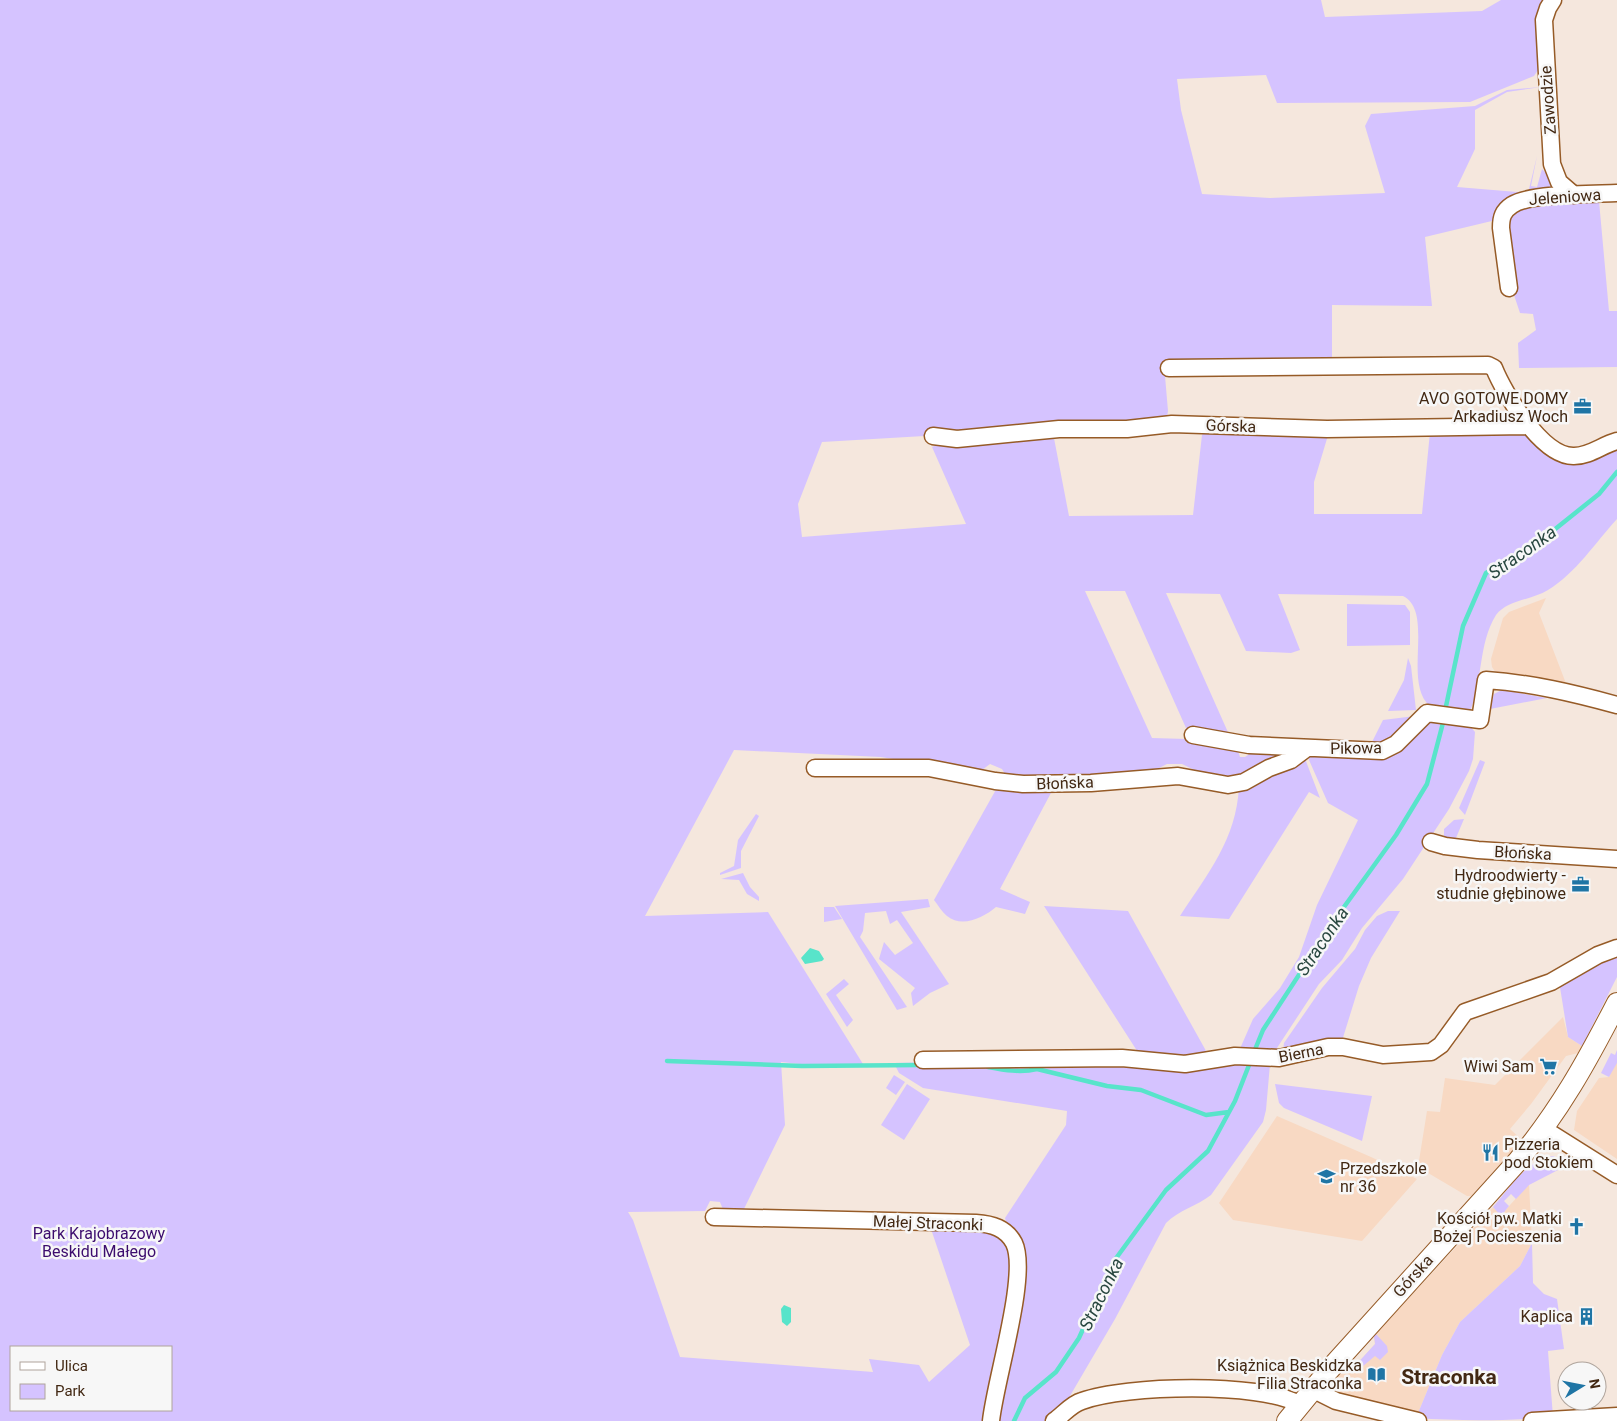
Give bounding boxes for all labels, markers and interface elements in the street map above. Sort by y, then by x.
street label: Zawodzie [1536,65,1560,135]
street label: Jeleniowa [1528,185,1602,209]
place label: AVO GOTOWE DOMY Arkadiusz Woch [1419,389,1568,426]
office icon: AVO GOTOWE DOMY Arkadiusz Woch [1572,397,1592,417]
street label: Górska [1205,416,1257,436]
water label: Straconka [1484,521,1560,583]
street label: Pikowa [1330,738,1382,758]
street label: Błońska [1036,773,1094,793]
street label: Błońska [1494,842,1552,864]
place label: Hydroodwierty - studnie głębinowe [1436,866,1567,903]
office icon: Hydroodwierty - studnie głębinowe [1570,874,1590,894]
water label: Straconka [1291,903,1353,979]
street label: Bierna [1277,1039,1325,1067]
supermarket icon: Wiwi Sam [1538,1056,1558,1076]
place label: Wiwi Sam [1464,1057,1534,1076]
place label: Pizzeria pod Stokiem [1504,1135,1593,1172]
restaurant icon: Pizzeria pod Stokiem [1480,1143,1500,1163]
place label: Przedszkole nr 36 [1340,1159,1427,1196]
school or university icon: Przedszkole nr 36 [1316,1167,1336,1187]
place label: Kościół pw. Matki Bożej Pocieszenia [1433,1209,1562,1246]
street label: Małej Straconki [873,1212,983,1234]
church icon: Kościół pw. Matki Bożej Pocieszenia [1566,1217,1586,1237]
park label: Park Krajobrazowy Beskidu Małego [33,1224,166,1261]
street label: Górska [1389,1251,1437,1301]
water label: Straconka [1074,1254,1128,1334]
building icon: Kaplica [1577,1306,1597,1326]
place label: Kaplica [1520,1307,1573,1326]
legend [10,1346,172,1411]
place label: Książnica Beskidzka Filia Straconka [1217,1356,1362,1393]
text: Ulica [55,1357,88,1375]
north arrow [1557,1361,1607,1411]
library icon: Książnica Beskidzka Filia Straconka [1366,1364,1386,1384]
district label: Straconka [1401,1365,1497,1389]
text: N [1586,1377,1604,1390]
text: Park [55,1382,86,1400]

